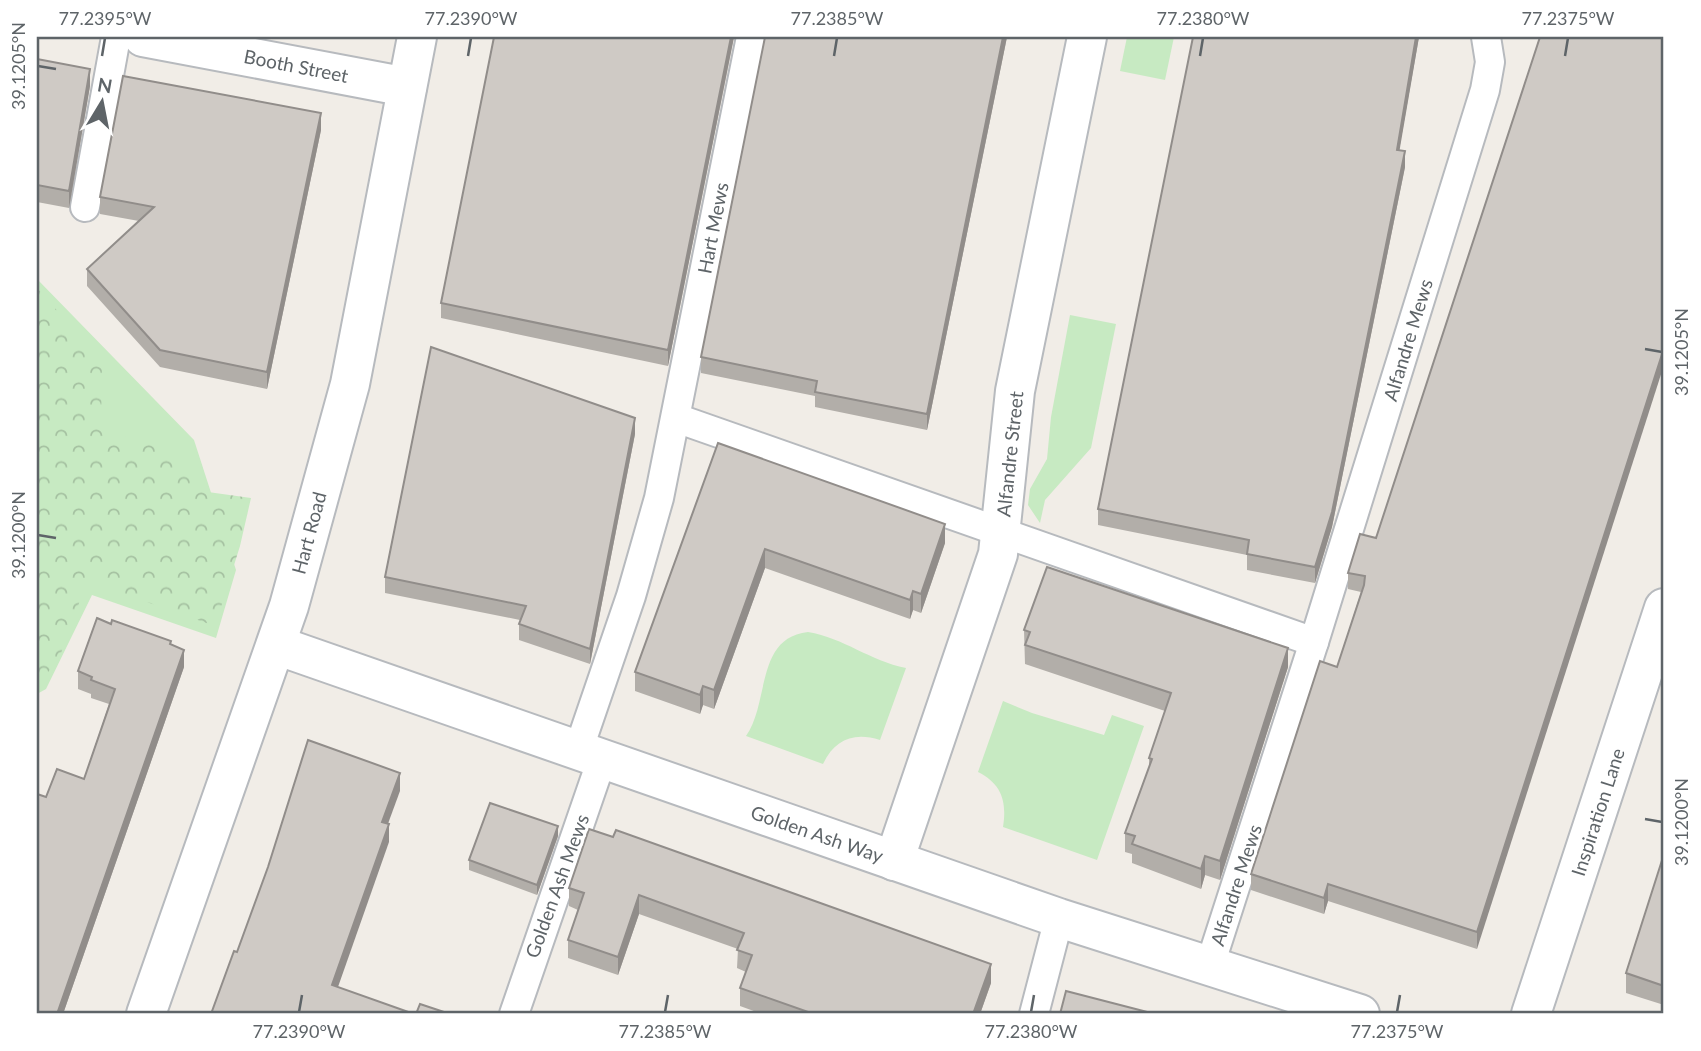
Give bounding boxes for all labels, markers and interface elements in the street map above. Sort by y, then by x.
text: 77.2395°W [59,7,152,29]
text: 77.2390°W [425,7,518,29]
text: 77.2385°W [791,7,884,29]
text: 77.2380°W [1157,7,1250,29]
text: 77.2375°W [1522,7,1615,29]
text: 39.1205°N [7,22,29,110]
street label: Booth Street [242,44,350,87]
north arrow [66,66,136,136]
text: N [96,72,114,97]
street label: Hart Mews [692,180,733,276]
street label: Alfandre Mews [1378,276,1437,404]
text: 39.1205°N [1670,308,1692,396]
street label: Alfandre Street [991,390,1028,518]
street label: Hart Road [286,489,331,577]
text: 39.1200°N [7,491,29,579]
street label: Inspiration Lane [1566,745,1629,879]
text: 39.1200°N [1670,778,1692,866]
street label: Golden Ash Way [748,800,887,867]
street label: Golden Ash Mews [520,811,593,961]
street label: Alfandre Mews [1205,821,1266,949]
text: 77.2390°W [253,1020,346,1042]
text: 77.2385°W [619,1020,712,1042]
text: 77.2380°W [985,1020,1078,1042]
text: 77.2375°W [1351,1020,1444,1042]

